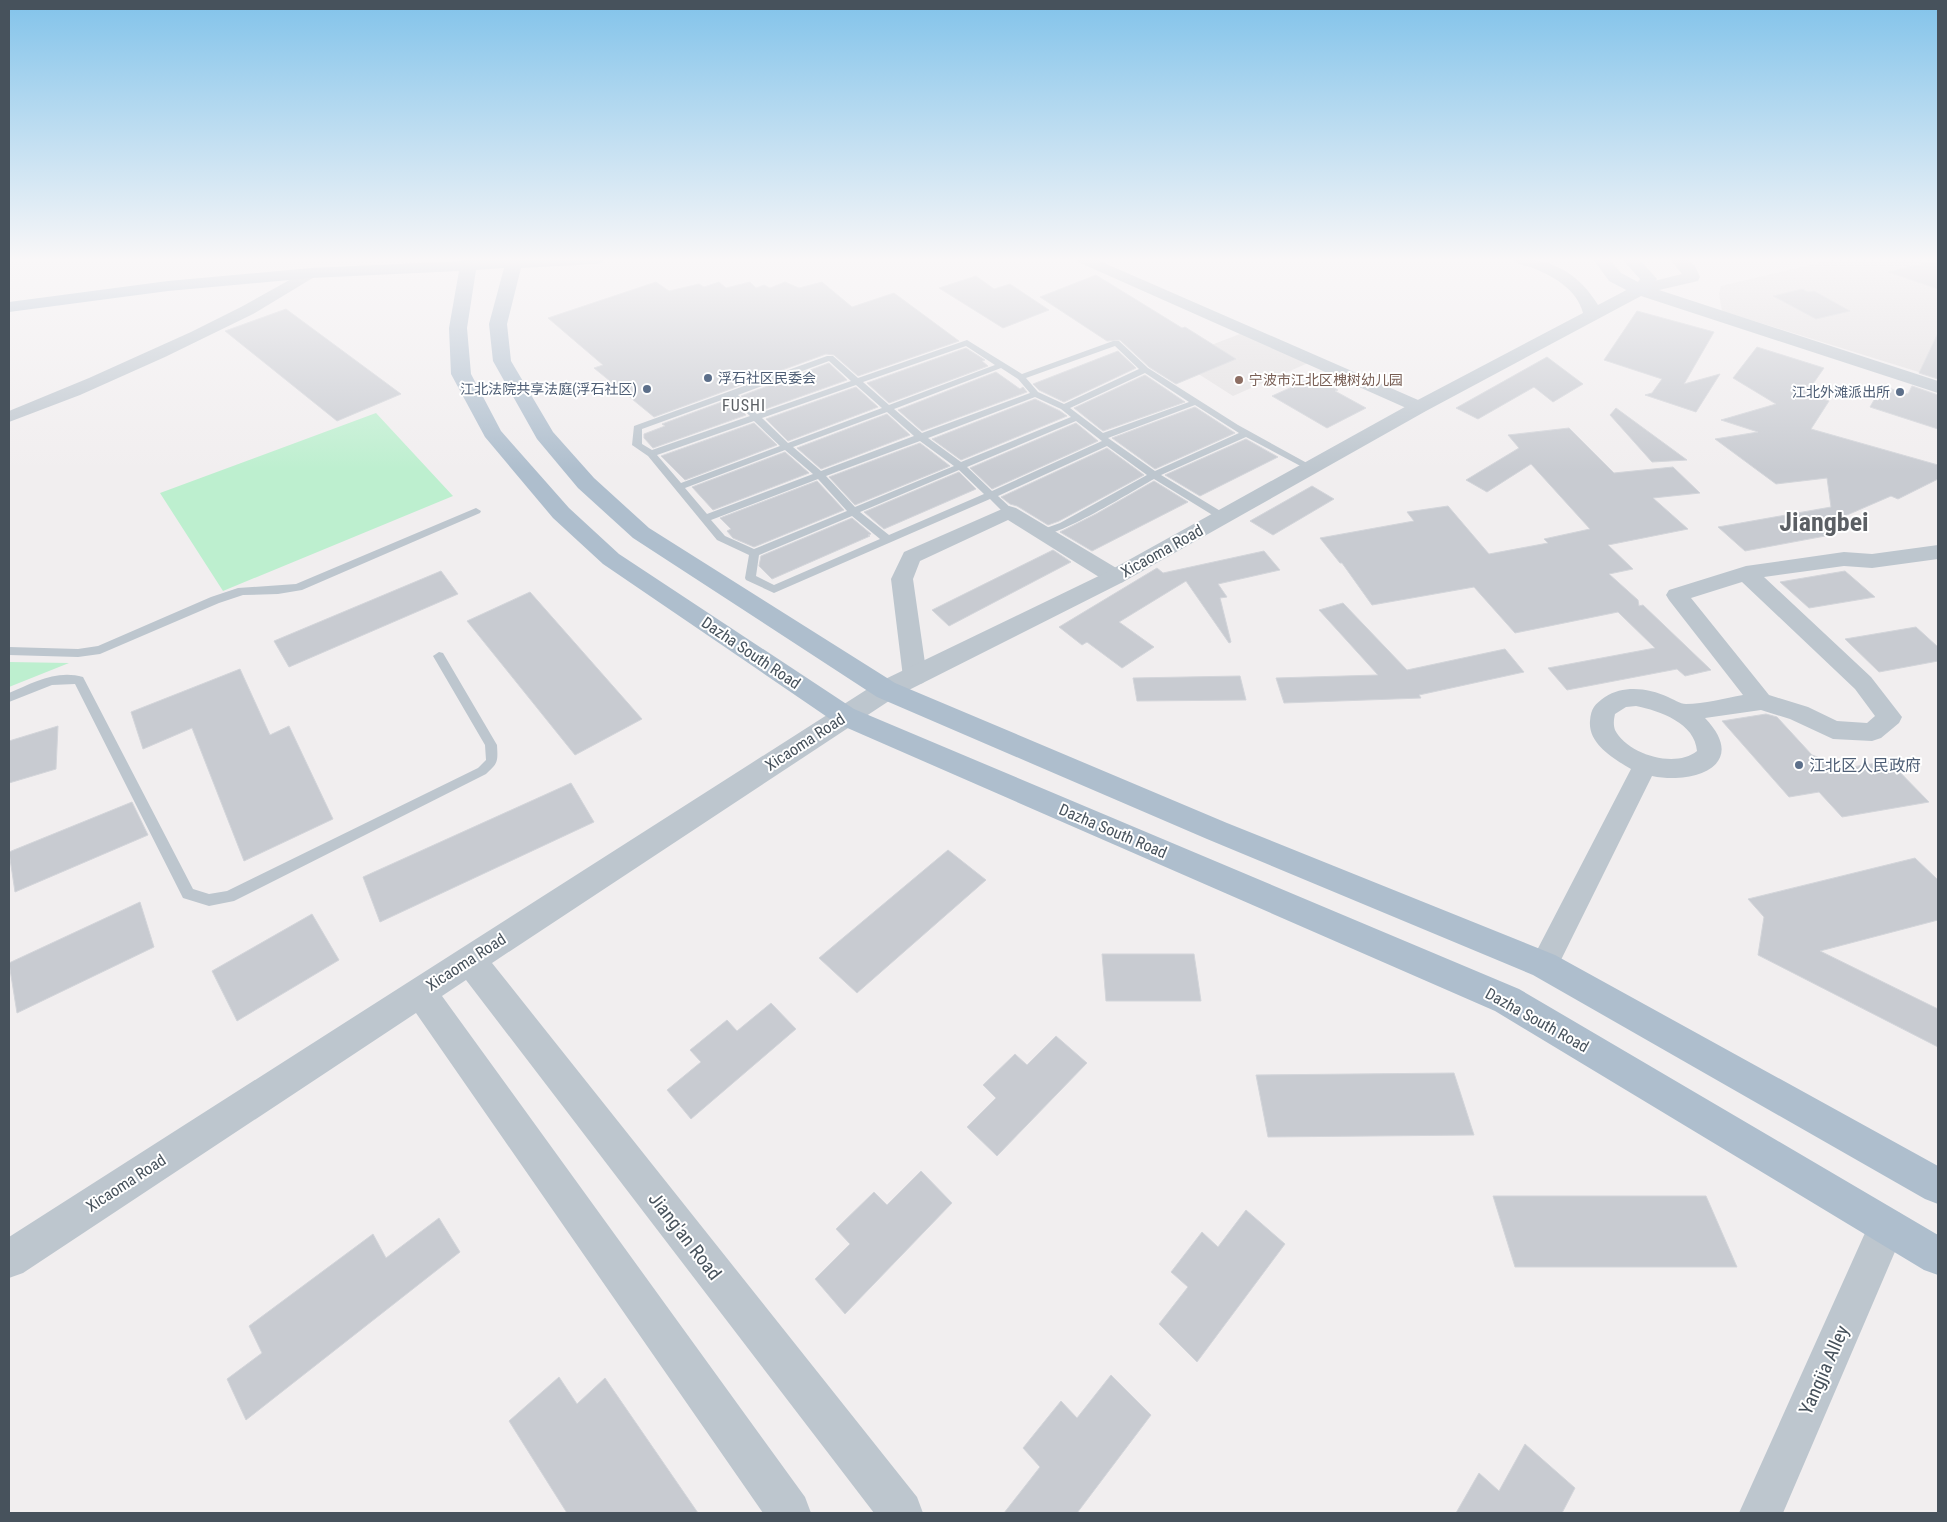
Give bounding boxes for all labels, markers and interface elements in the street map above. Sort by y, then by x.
place label: 浮石社区民委会 [718,370,816,386]
marker: 浮石社区民委会 [702,372,714,384]
place label: 宁波市江北区槐树幼儿园 [1249,372,1403,388]
marker: 宁波市江北区槐树幼儿园 [1233,374,1245,386]
place label: 江北法院共享法庭(浮石社区) [460,381,637,398]
marker: 江北法院共享法庭(浮石社区) [641,383,653,395]
place label: 江北外滩派出所 [1792,384,1890,400]
marker: 江北外滩派出所 [1894,386,1906,398]
district label: FUSHI [722,396,766,415]
district label: Jiangbei [1779,507,1869,537]
street label: Xicaoma Road [1118,521,1206,581]
street label: Dazha South Road [698,613,804,693]
street label: Xicaoma Road [762,709,848,775]
place label: 江北区人民政府 [1809,756,1921,775]
marker: 江北区人民政府 [1793,759,1805,771]
street label: Dazha South Road [1056,800,1170,862]
street label: Xicaoma Road [423,929,509,995]
street label: Dazha South Road [1482,984,1592,1056]
street label: Xicaoma Road [83,1150,169,1216]
street label: Jiang'an Road [644,1188,726,1284]
street label: Yangjia Alley [1794,1322,1854,1418]

